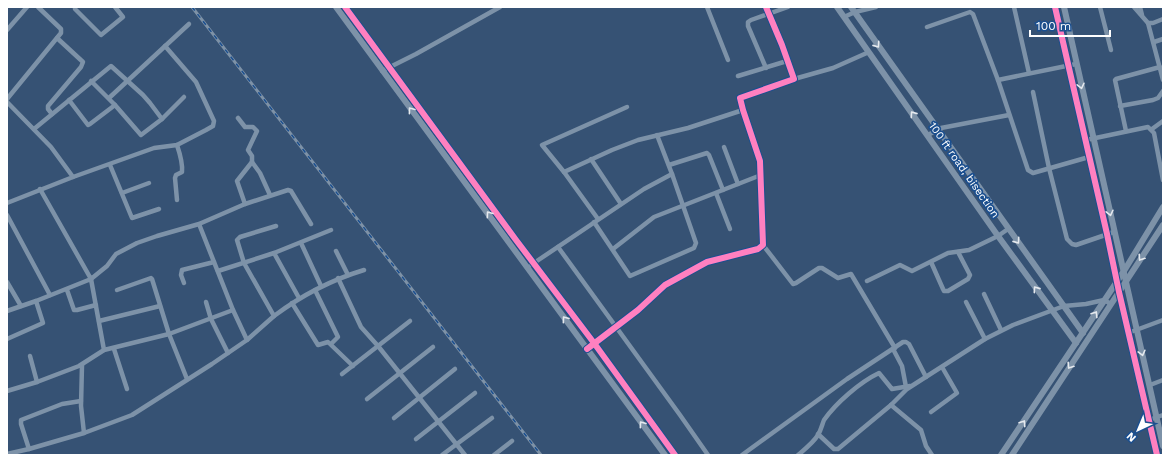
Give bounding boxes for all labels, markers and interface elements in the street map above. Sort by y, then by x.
scale bar [1030,12,1110,38]
text: 100 m [1036,19,1071,33]
one-way arrow [872,40,879,47]
one-way arrow [1077,83,1085,89]
one-way arrow [409,107,416,114]
one-way arrow [910,111,918,118]
street label: 100 ft road, bisection [926,120,1002,220]
one-way arrow [1105,210,1113,216]
one-way arrow [486,211,493,218]
one-way arrow [1012,236,1019,243]
one-way arrow [1138,254,1146,261]
one-way arrow [1033,286,1041,293]
one-way arrow [1090,312,1097,319]
one-way arrow [563,316,570,323]
one-way arrow [1137,349,1146,356]
one-way arrow [1068,362,1075,369]
north arrow [1118,410,1158,450]
one-way arrow [1018,420,1025,427]
one-way arrow [640,421,647,428]
text: N [1124,429,1139,444]

